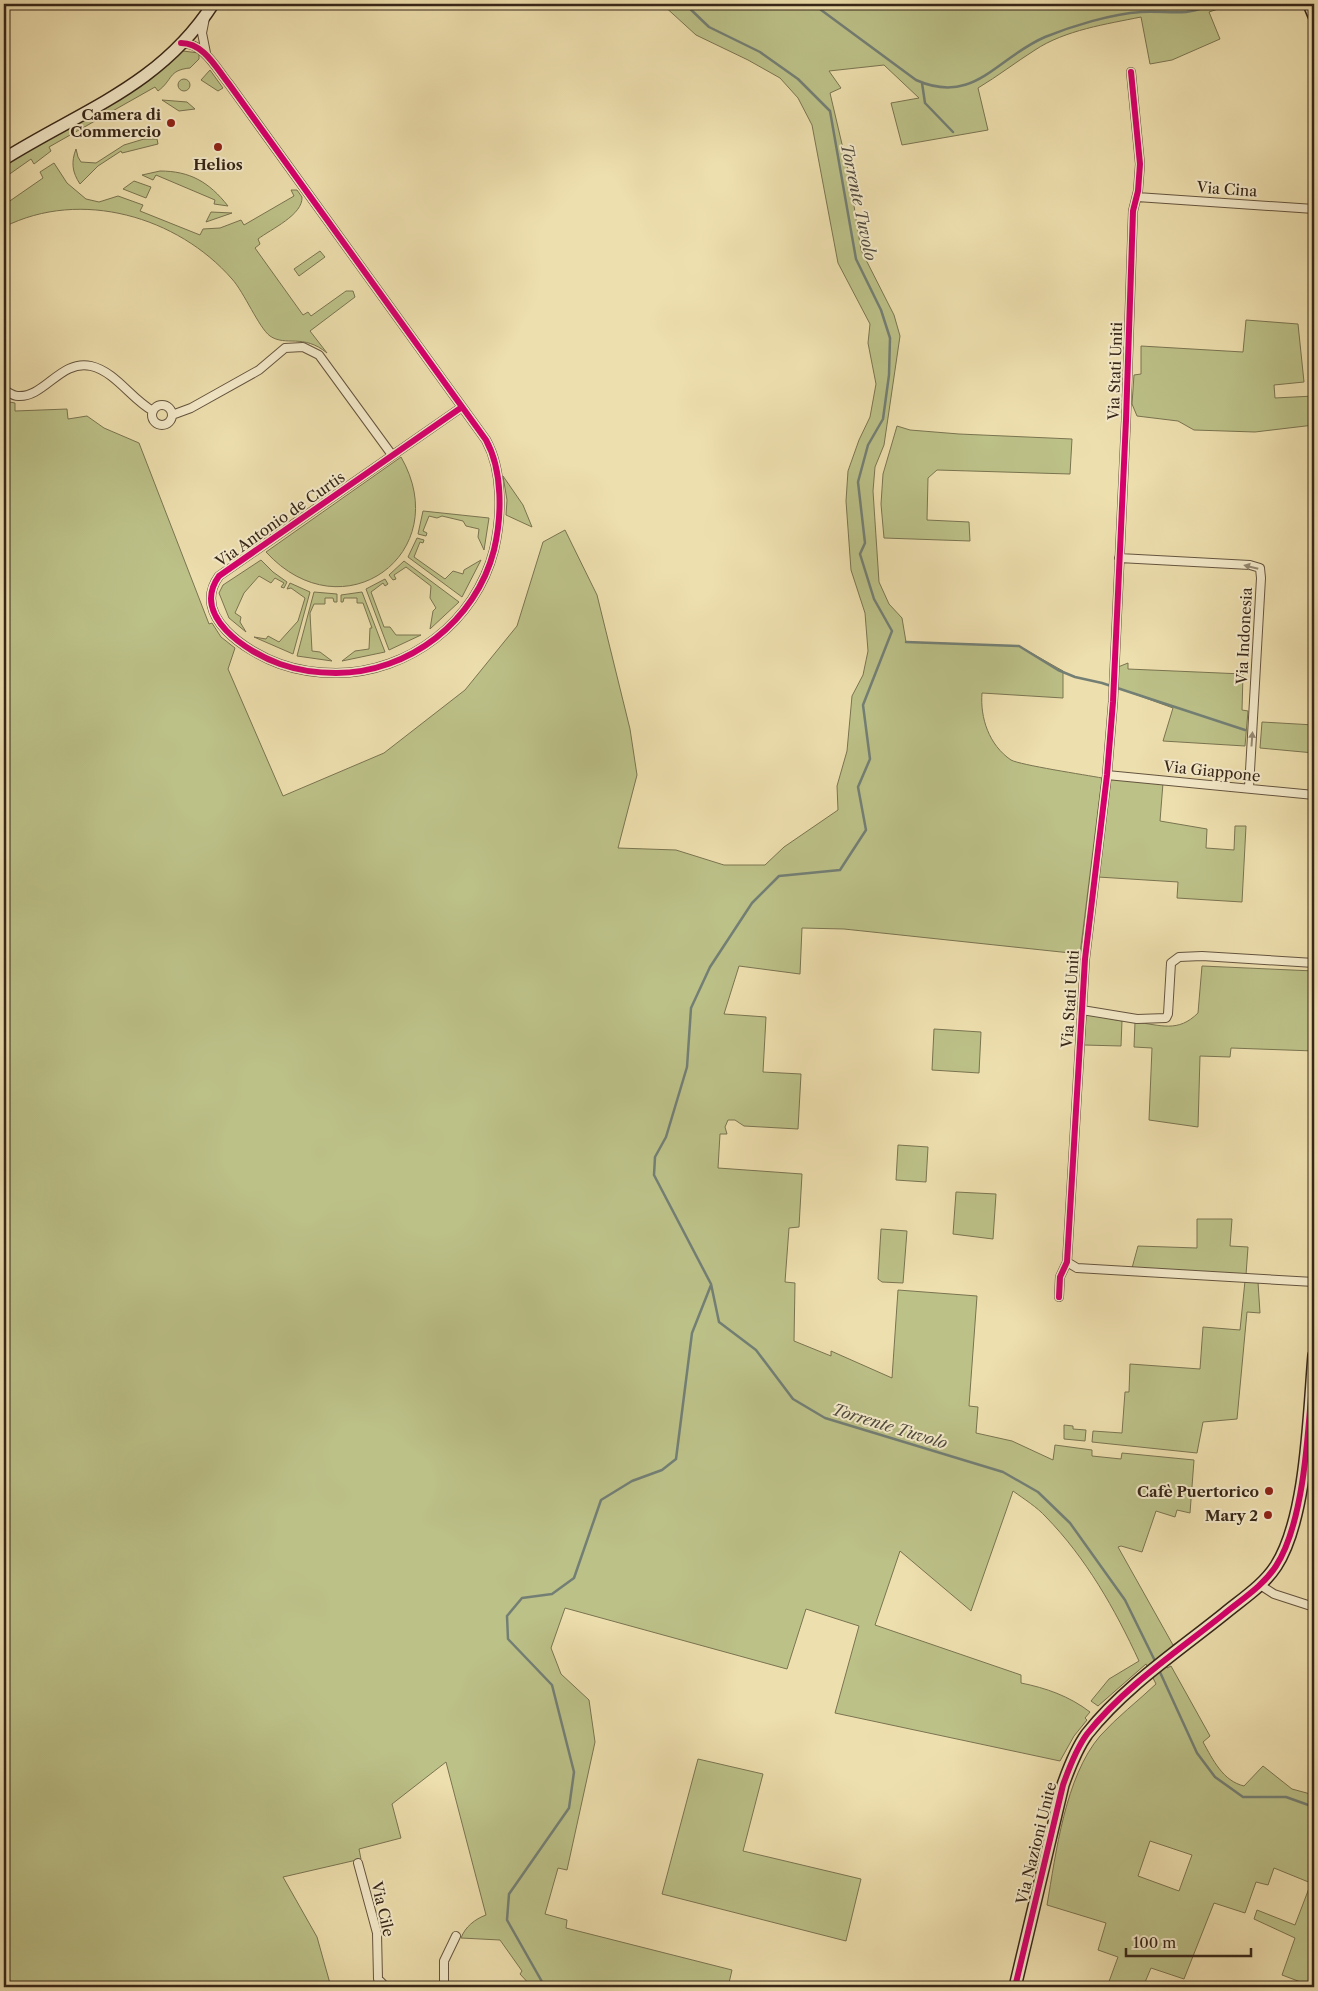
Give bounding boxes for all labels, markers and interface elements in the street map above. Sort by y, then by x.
place label: Camera di Commercio [70,105,162,141]
marker: Camera di Commercio [165,117,177,129]
marker: Helios [212,141,224,153]
water label: Torrente Tuvolo [837,142,881,263]
place label: Helios [193,155,243,174]
street label: Via Cina [1195,177,1258,201]
street label: Via Stati Uniti [1104,321,1126,421]
street label: Via Antonio de Curtis [211,467,348,571]
one-way arrow [1244,563,1259,571]
street label: Via Indonesia [1232,587,1256,686]
one-way arrow [1248,731,1256,747]
street label: Via Giappone [1162,756,1261,786]
street label: Via Stati Uniti [1057,949,1083,1050]
water label: Torrente Tuvolo [830,1399,950,1453]
place label: Cafè Puertorico [1137,1482,1259,1501]
marker: Cafè Puertorico [1263,1485,1275,1497]
place label: Mary 2 [1205,1506,1258,1525]
marker: Mary 2 [1262,1509,1274,1521]
street label: Via Nazioni Unite [1011,1780,1060,1907]
street label: Via Cile [367,1879,399,1938]
scale bar [1126,1926,1250,1958]
text: 100 m [1133,1933,1176,1952]

